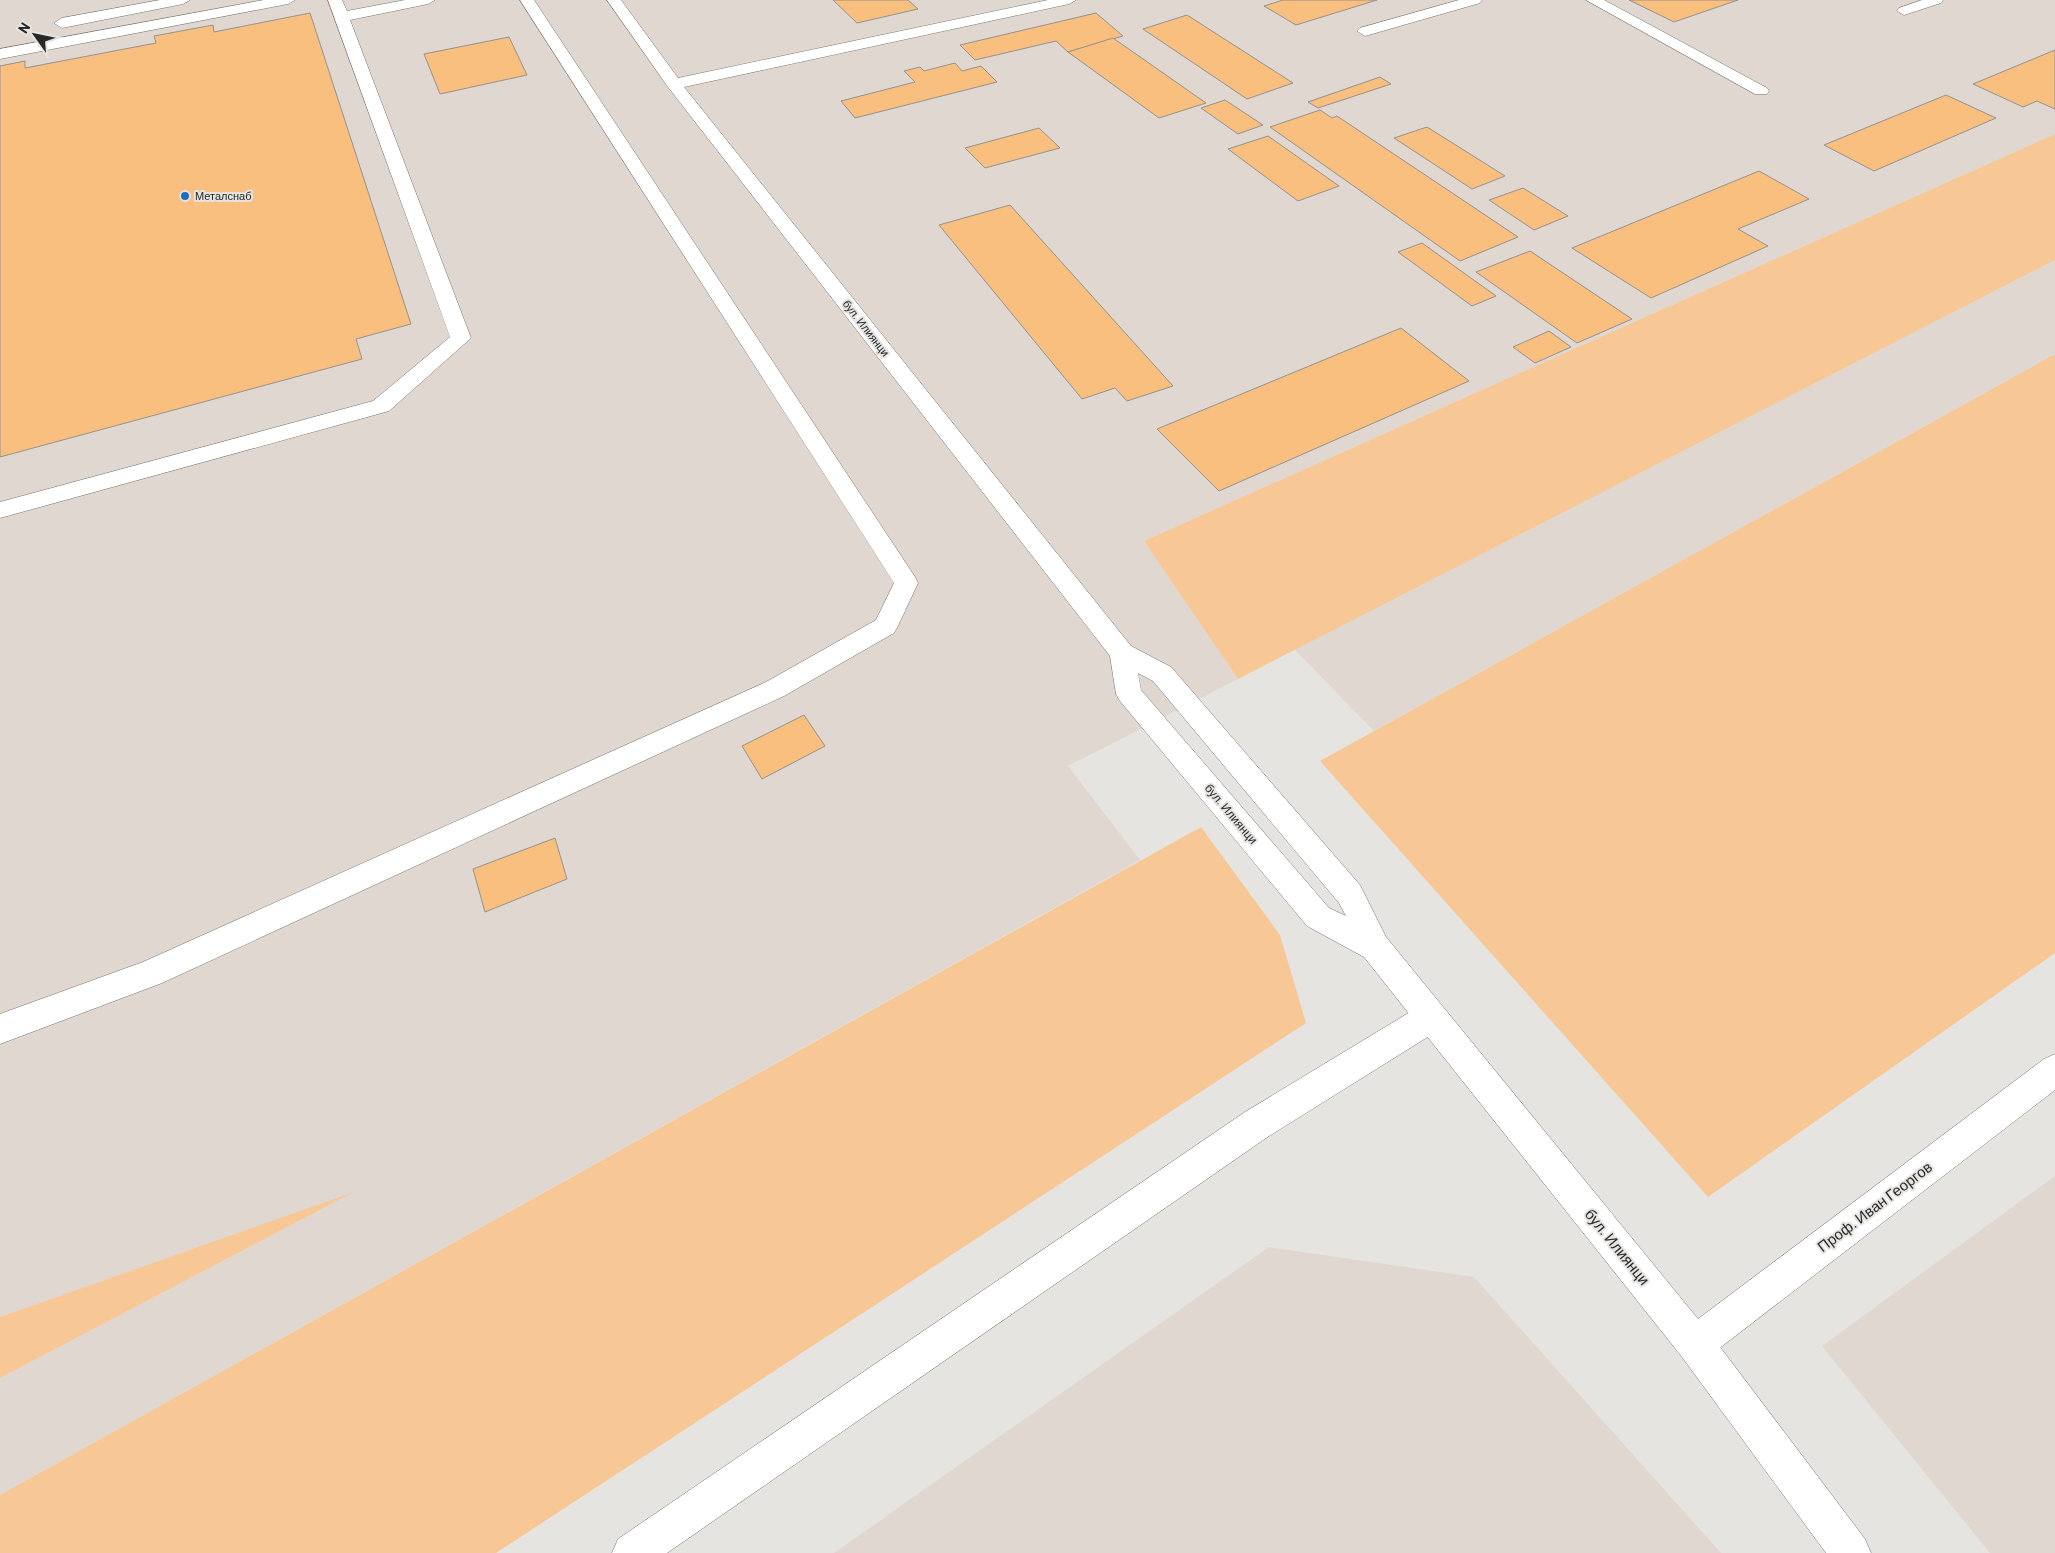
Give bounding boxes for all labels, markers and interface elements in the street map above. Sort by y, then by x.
north arrow [10,10,60,60]
text: N [14,19,33,36]
place label: Металснаб [195,189,251,202]
marker: Металснаб [179,190,191,202]
street label: бул. Илиянци [840,297,892,358]
street label: бул. Илиянци [1202,780,1261,847]
street label: Проф. Иван Георгов [1814,1157,1935,1255]
street label: бул. Илиянци [1582,1205,1654,1288]

